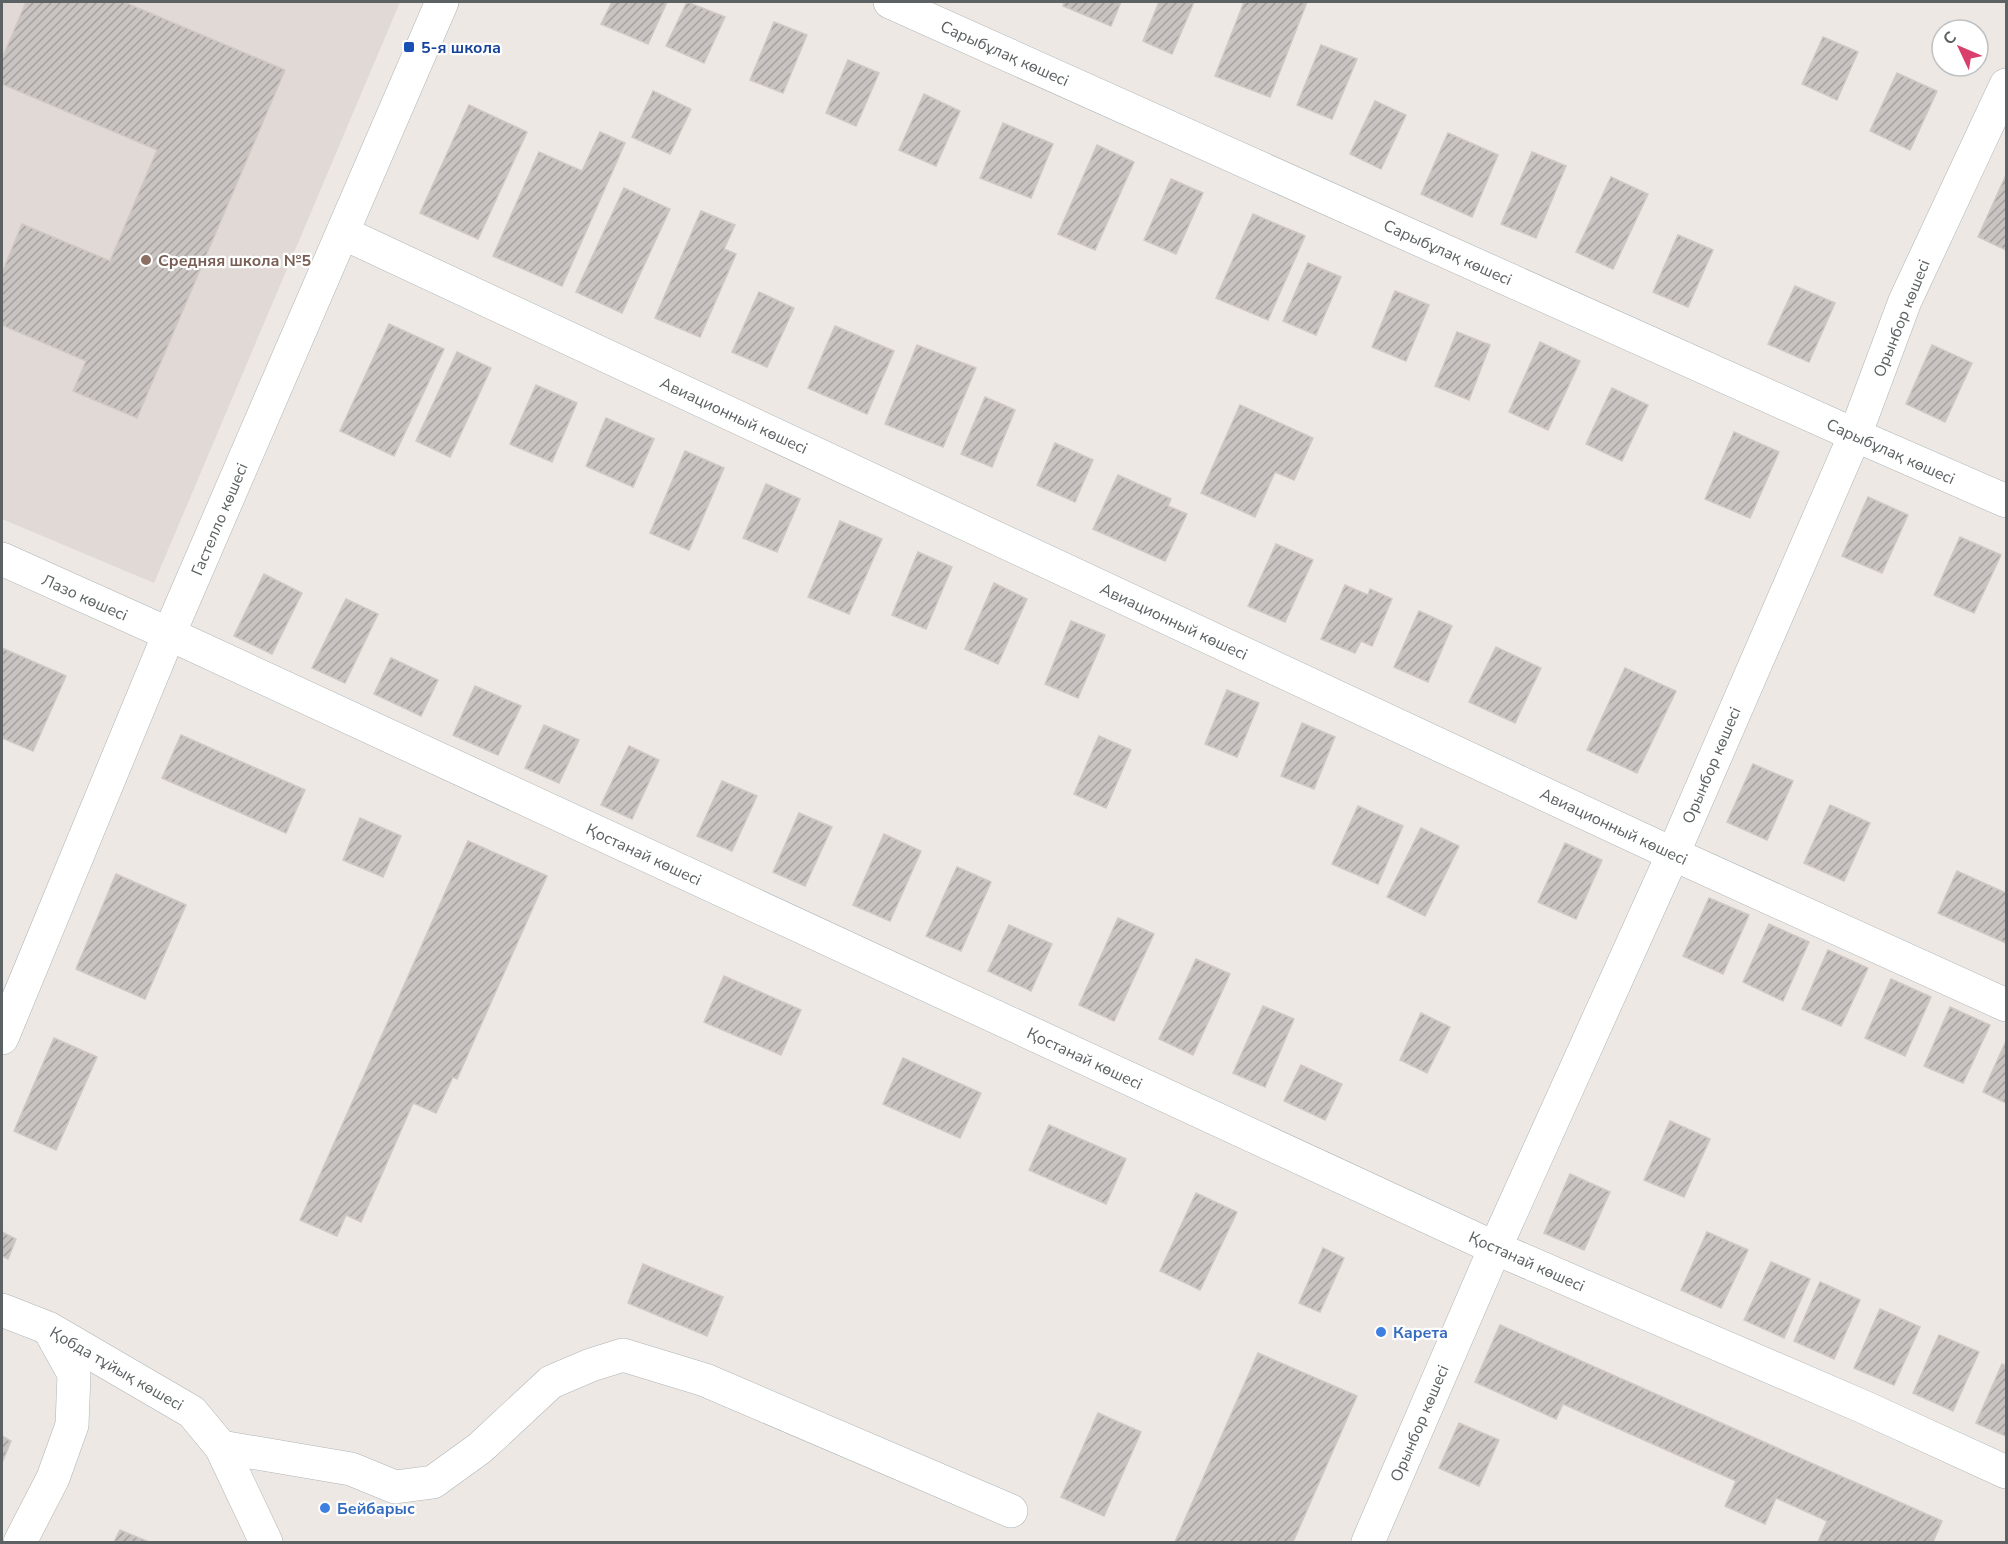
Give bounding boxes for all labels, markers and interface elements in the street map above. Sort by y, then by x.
street label: Сарыбұлақ көшесі [937,16,1072,92]
north arrow [1930,18,1990,78]
text: С [1938,27,1962,50]
place label: 5-я школа [421,37,501,59]
marker: 5-я школа [402,40,416,54]
street label: Сарыбұлақ көшесі [1380,215,1515,291]
place label: Средняя школа №5 [158,250,311,272]
marker: Средняя школа №5 [139,253,153,267]
street label: Орынбор көшесі [1868,256,1936,380]
street label: Авиационный көшесі [656,372,811,460]
street label: Сарыбұлақ көшесі [1823,414,1958,490]
street label: Гастелло көшесі [186,460,254,579]
street label: Лазо көшесі [38,569,131,627]
street label: Авиационный көшесі [1096,578,1251,666]
street label: Орынбор көшесі [1677,704,1746,827]
street label: Авиационный көшесі [1536,783,1691,871]
street label: Қостанай көшесі [582,819,705,891]
street label: Қостанай көшесі [1023,1023,1146,1095]
street label: Қостанай көшесі [1465,1226,1588,1297]
street label: Қобда тұйық көшесі [46,1322,187,1416]
place label: Карета [1393,1322,1448,1344]
marker: Карета [1374,1325,1388,1339]
street label: Орынбор көшесі [1385,1362,1454,1485]
place label: Бейбарыс [337,1498,415,1520]
marker: Бейбарыс [318,1501,332,1515]

